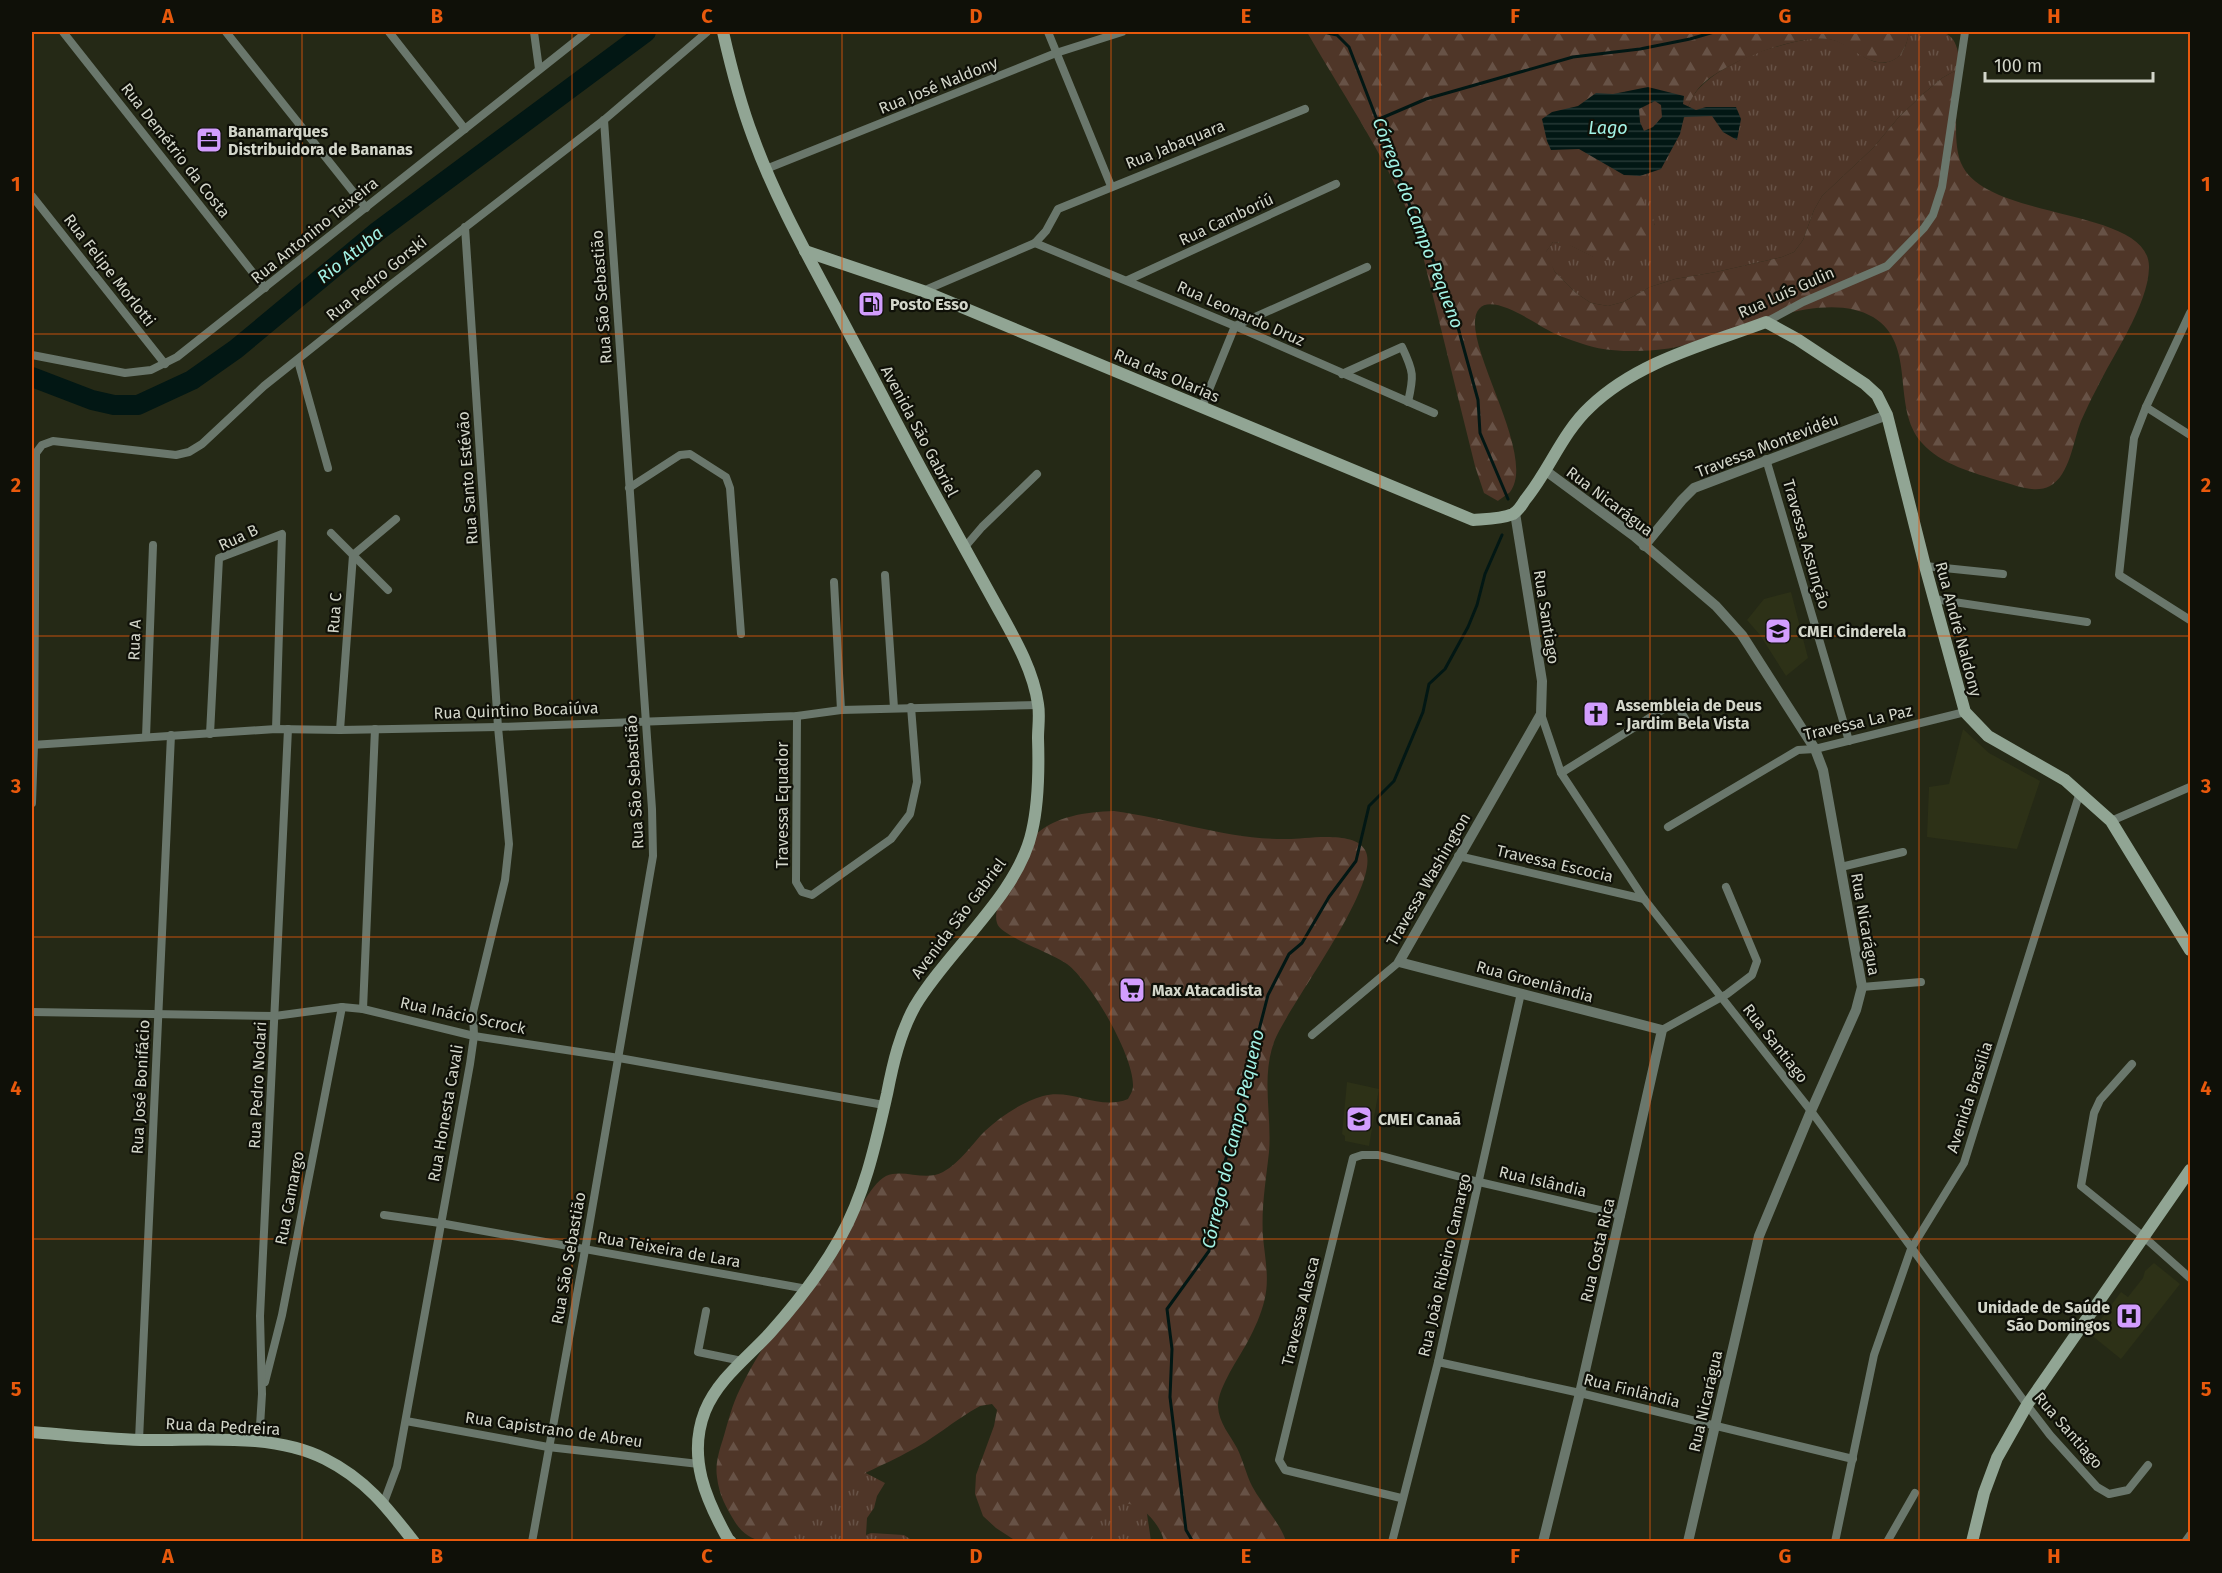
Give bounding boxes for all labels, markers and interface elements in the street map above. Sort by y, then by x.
text: A [161,4,175,28]
text: B [431,4,443,28]
text: C [701,4,713,28]
text: D [969,4,983,28]
text: E [1241,4,1251,28]
text: F [1510,4,1520,28]
text: G [1779,4,1791,28]
text: H [2047,4,2061,28]
scale bar [1985,45,2153,83]
street label: Rua José Naldony [876,53,1001,118]
text: 100 m [1994,55,2042,77]
street label: Rua Demétrio da Costa [117,79,234,221]
water label: Córrego do Campo Pequeno [1368,114,1468,332]
street label: Rua Jabaquara [1123,116,1228,173]
water label: Lago [1588,117,1628,139]
place label: Banamarques Distribuidora de Bananas [228,122,413,159]
office icon: Banamarques Distribuidora de Bananas [194,125,224,155]
text: 1 [11,172,21,196]
text: 1 [2201,172,2211,196]
street label: Rua Antonino Teixeira [247,173,382,287]
street label: Rua Camboriú [1176,189,1276,250]
street label: Rua Felipe Morlotti [60,210,159,330]
water label: Rio Atuba [313,222,387,288]
street label: Rua São Sebastião [587,229,616,365]
street label: Rua Pedro Gorski [322,232,430,325]
street label: Rua Luís Gulin [1735,263,1837,322]
street label: Rua Leonardo Druz [1174,277,1307,350]
fuel station icon: Posto Esso [856,289,886,319]
place label: Posto Esso [890,295,968,314]
street label: Rua das Olarias [1111,345,1222,406]
street label: Avenida São Gabriel [877,363,962,500]
street label: Travessa Montevidéu [1693,409,1841,481]
street label: Rua Santo Estévão [453,411,482,545]
street label: Rua Nicarágua [1562,463,1657,540]
text: 2 [11,473,21,497]
text: 2 [2201,473,2211,497]
street label: Travessa Assunção [1778,477,1834,612]
street label: Rua B [215,520,261,555]
street label: Rua André Naldony [1931,560,1986,699]
street label: Rua Santiago [1530,569,1563,665]
street label: Rua C [324,592,345,634]
school or university icon: CMEI Cinderela [1763,616,1793,646]
street label: Rua A [124,618,145,661]
place label: CMEI Cinderela [1798,622,1906,641]
place label: Assembleia de Deus - Jardim Bela Vista [1615,696,1762,733]
street label: Rua Quintino Bocaiúva [433,698,599,723]
church icon: Assembleia de Deus - Jardim Bela Vista [1581,699,1611,729]
street label: Travessa La Paz [1802,701,1914,744]
street label: Rua São Sebastião [622,715,647,849]
street label: Travessa Equador [773,741,792,868]
text: 3 [10,774,21,798]
text: 3 [2200,774,2211,798]
street label: Travessa Washington [1383,809,1474,949]
street label: Travessa Escocia [1495,841,1615,886]
street label: Avenida São Gabriel [907,854,1010,982]
street label: Rua Nicarágua [1847,871,1884,977]
street label: Rua Groenlândia [1474,957,1596,1006]
supermarket icon: Max Atacadista [1117,975,1147,1005]
place label: Max Atacadista [1152,981,1263,1000]
street label: Rua Inácio Scrock [398,993,528,1038]
street label: Rua Santiago [1739,1000,1812,1087]
street label: Rua José Bonifácio [127,1019,154,1155]
street label: Rua Pedro Nodari [245,1021,270,1149]
water label: Córrego do Campo Pequeno [1197,1027,1269,1251]
street label: Avenida Brasília [1943,1039,1996,1155]
street label: Rua Honesta Cavali [424,1043,467,1183]
text: 4 [10,1076,22,1100]
text: 4 [2200,1076,2212,1100]
school or university icon: CMEI Canaã [1344,1104,1374,1134]
place label: CMEI Canaã [1378,1110,1461,1129]
street label: Rua Camargo [271,1150,308,1247]
street label: Rua Islândia [1497,1162,1589,1201]
street label: Rua João Ribeiro Camargo [1414,1171,1475,1359]
street label: Rua São Sebastião [547,1190,589,1326]
street label: Rua Costa Rica [1576,1196,1619,1304]
street label: Rua Teixeira de Lara [596,1228,742,1271]
street label: Travessa Alasca [1278,1255,1323,1368]
place label: Unidade de Saúde São Domingos [1978,1298,2110,1335]
hospital icon: Unidade de Saúde São Domingos [2114,1301,2144,1331]
street label: Rua Nicarágua [1685,1348,1726,1454]
street label: Rua Finlândia [1582,1369,1682,1412]
text: 5 [11,1377,22,1401]
text: 5 [2201,1377,2212,1401]
street label: Rua Santiago [2030,1388,2107,1472]
street label: Rua Capistrano de Abreu [464,1408,644,1451]
street label: Rua da Pedreira [165,1414,281,1439]
text: A [161,1544,175,1568]
text: B [431,1544,443,1568]
text: C [701,1544,713,1568]
text: D [969,1544,983,1568]
text: E [1241,1544,1251,1568]
text: F [1510,1544,1520,1568]
text: G [1779,1544,1791,1568]
text: H [2047,1544,2061,1568]

